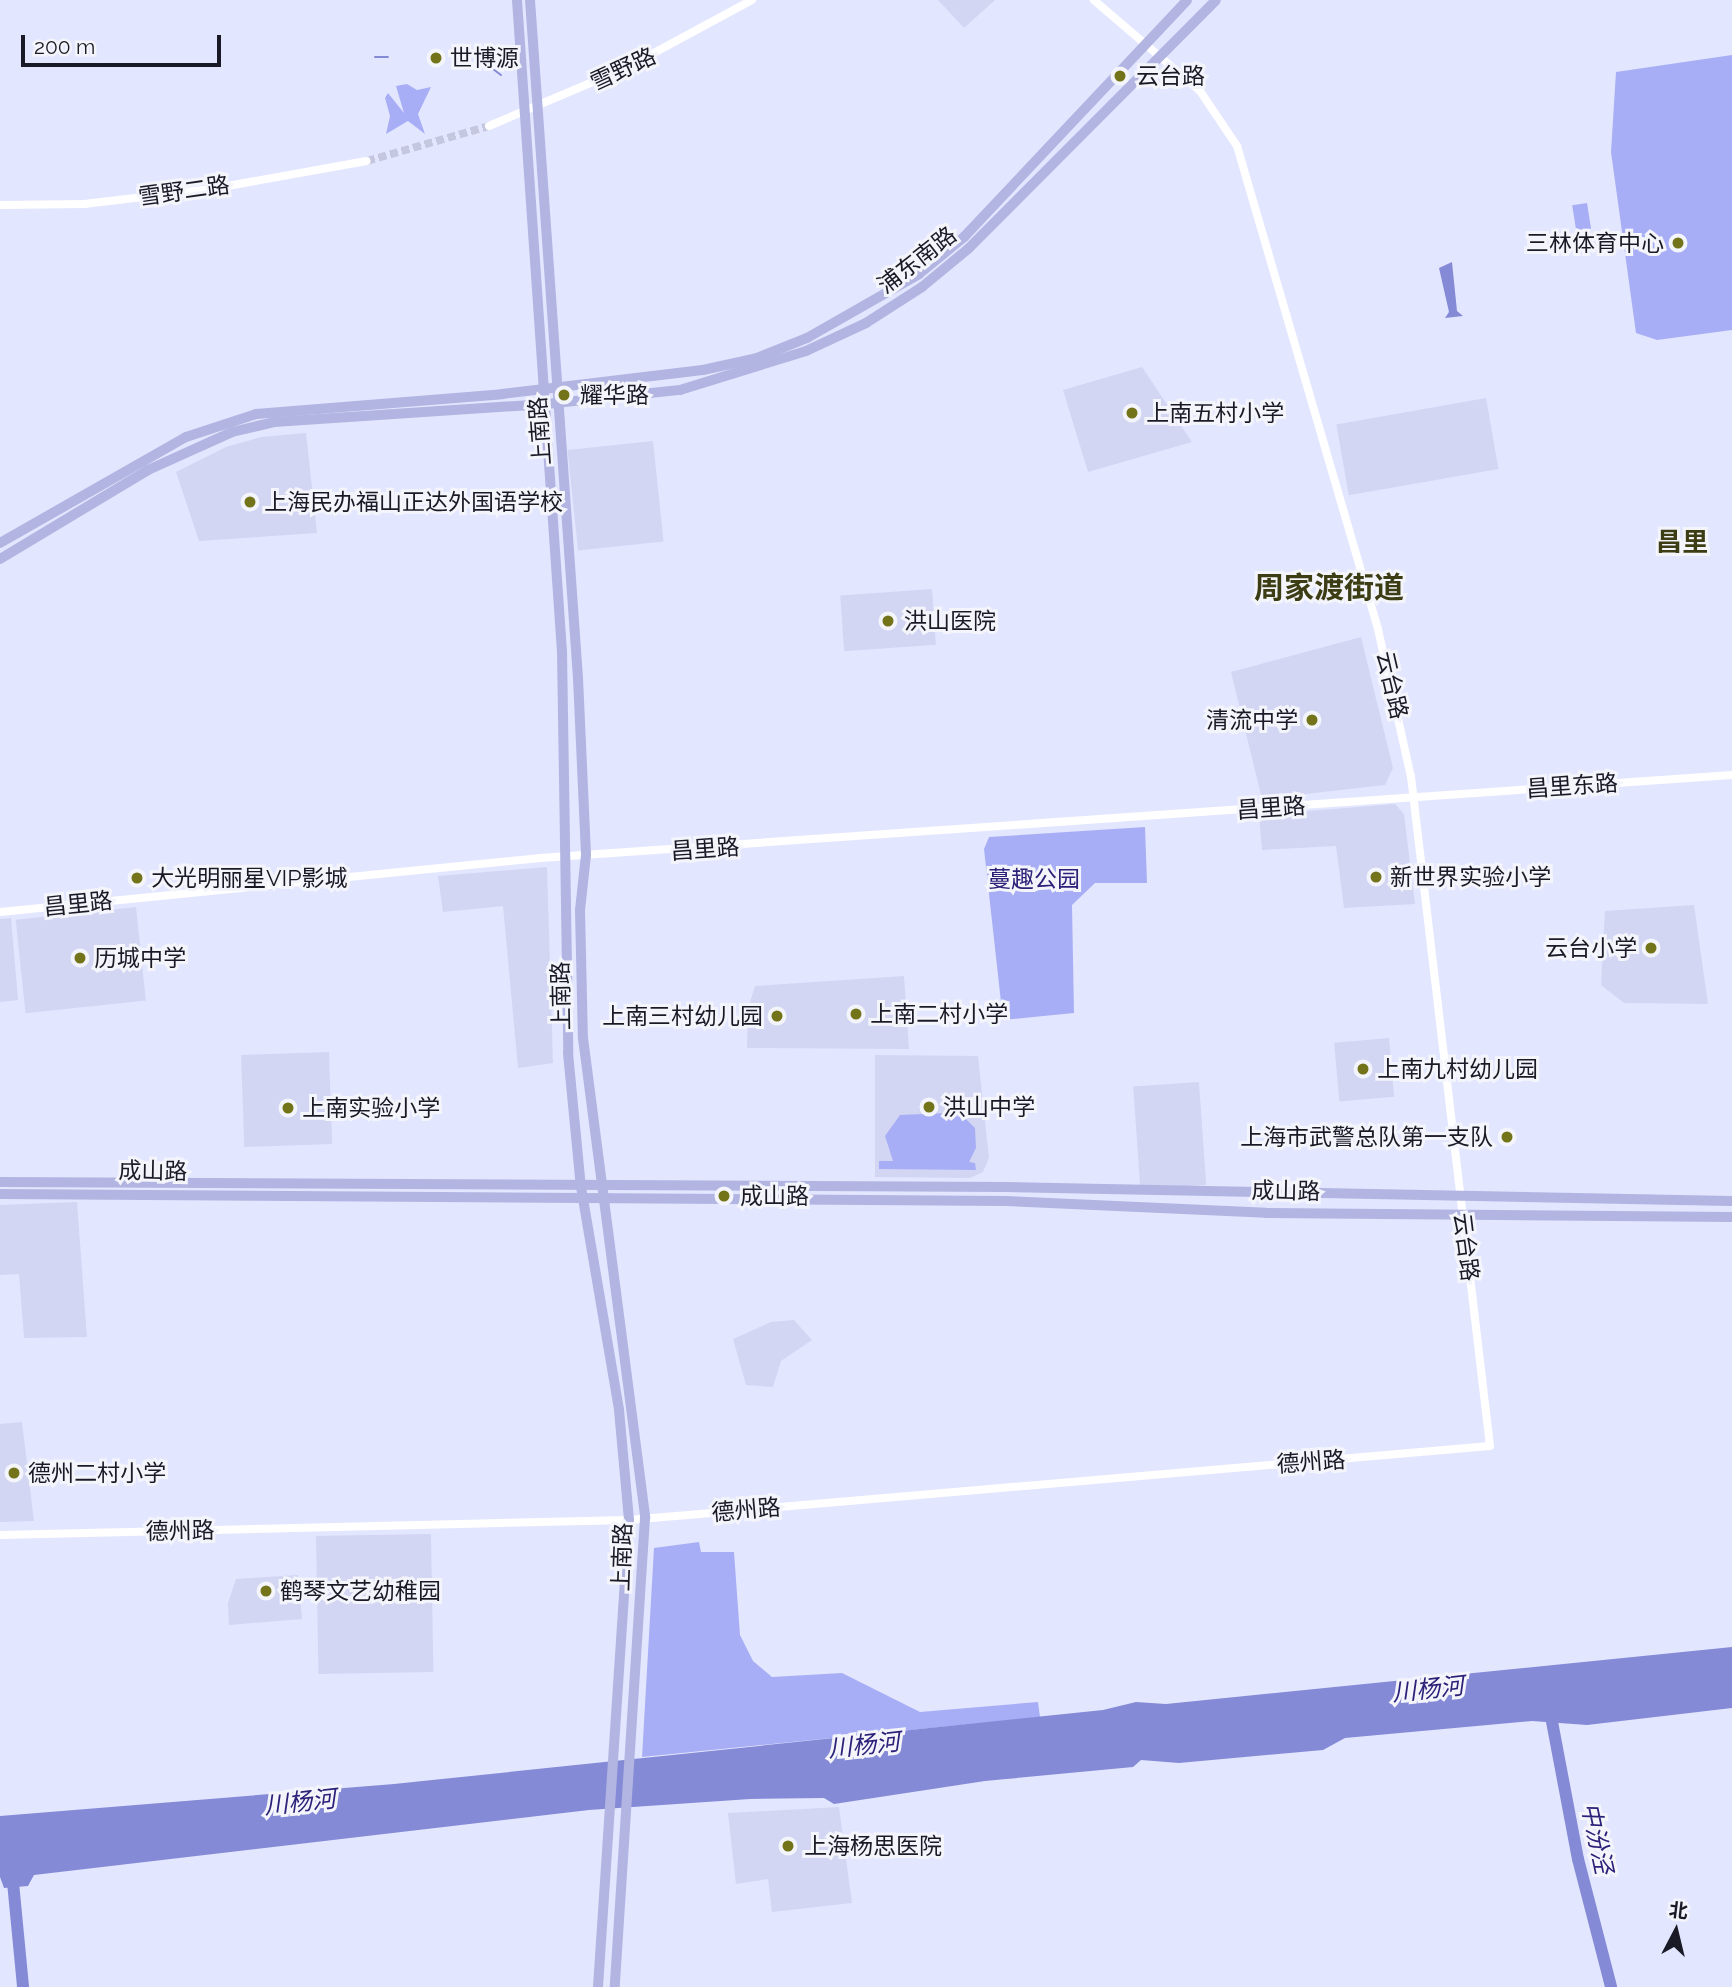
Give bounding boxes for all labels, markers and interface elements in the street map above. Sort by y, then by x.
scale bar [24,21,224,65]
text: 200 m [34,34,95,59]
street label: 雪野路 [586,42,660,96]
place label: 世博源 [450,44,519,72]
marker: 世博源 [428,50,444,66]
place label: 云台路 [1136,62,1205,90]
marker: 云台路 [1110,66,1130,86]
street label: 雪野二路 [137,171,231,211]
street label: 浦东南路 [872,221,962,299]
place label: 三林体育中心 [1526,229,1664,257]
marker: 三林体育中心 [1670,235,1686,251]
place label: 耀华路 [580,381,649,409]
marker: 耀华路 [554,385,574,405]
street label: 上南路 [524,396,556,466]
place label: 上南五村小学 [1146,399,1284,427]
marker: 上南五村小学 [1124,405,1140,421]
place label: 上海民办福山正达外国语学校 [264,488,563,516]
marker: 上海民办福山正达外国语学校 [242,494,258,510]
district label: 昌里 [1656,527,1708,559]
district label: 周家渡街道 [1254,570,1404,606]
place label: 洪山医院 [904,607,996,635]
marker: 洪山医院 [878,611,898,631]
street label: 云台路 [1371,648,1413,722]
place label: 清流中学 [1206,706,1298,734]
marker: 清流中学 [1304,712,1320,728]
street label: 昌里东路 [1525,769,1619,803]
street label: 昌里路 [1236,792,1306,824]
street label: 昌里路 [670,833,740,865]
place label: 新世界实验小学 [1390,863,1551,891]
place label: 大光明丽星VIP影城 [151,864,348,892]
park label: 蔓趣公园 [988,865,1080,893]
marker: 新世界实验小学 [1368,869,1384,885]
marker: 大光明丽星VIP影城 [129,870,145,886]
street label: 昌里路 [42,887,114,921]
place label: 云台小学 [1545,934,1637,962]
marker: 云台小学 [1643,940,1659,956]
place label: 历城中学 [94,944,186,972]
marker: 历城中学 [72,950,88,966]
street label: 上南路 [547,961,575,1031]
place label: 上南二村小学 [870,1000,1008,1028]
place label: 上南三村幼儿园 [602,1002,763,1030]
marker: 上南二村小学 [848,1006,864,1022]
marker: 上南三村幼儿园 [769,1008,785,1024]
place label: 上南九村幼儿园 [1377,1055,1538,1083]
marker: 上南九村幼儿园 [1355,1061,1371,1077]
place label: 洪山中学 [943,1093,1035,1121]
place label: 上南实验小学 [302,1094,440,1122]
marker: 洪山中学 [921,1099,937,1115]
marker: 上南实验小学 [280,1100,296,1116]
place label: 上海市武警总队第一支队 [1240,1123,1493,1151]
marker: 上海市武警总队第一支队 [1499,1129,1515,1145]
street label: 成山路 [118,1157,188,1185]
street label: 成山路 [1251,1177,1321,1205]
place label: 成山路 [740,1182,809,1210]
marker: 成山路 [714,1186,734,1206]
street label: 云台路 [1448,1211,1484,1283]
street label: 德州路 [1276,1446,1346,1478]
place label: 德州二村小学 [28,1459,166,1487]
marker: 德州二村小学 [6,1465,22,1481]
street label: 德州路 [710,1493,782,1527]
street label: 德州路 [145,1517,215,1545]
street label: 上南路 [607,1522,637,1592]
place label: 鹤琴文艺幼稚园 [280,1577,441,1605]
marker: 鹤琴文艺幼稚园 [258,1583,274,1599]
water label: 川杨河 [1391,1671,1465,1707]
water label: 川杨河 [827,1727,901,1763]
water label: 川杨河 [263,1784,337,1820]
water label: 中汾泾 [1575,1800,1619,1876]
place label: 上海杨思医院 [804,1832,942,1860]
marker: 上海杨思医院 [778,1836,798,1856]
north arrow [1641,1896,1711,1966]
text: 北 [1668,1898,1689,1922]

